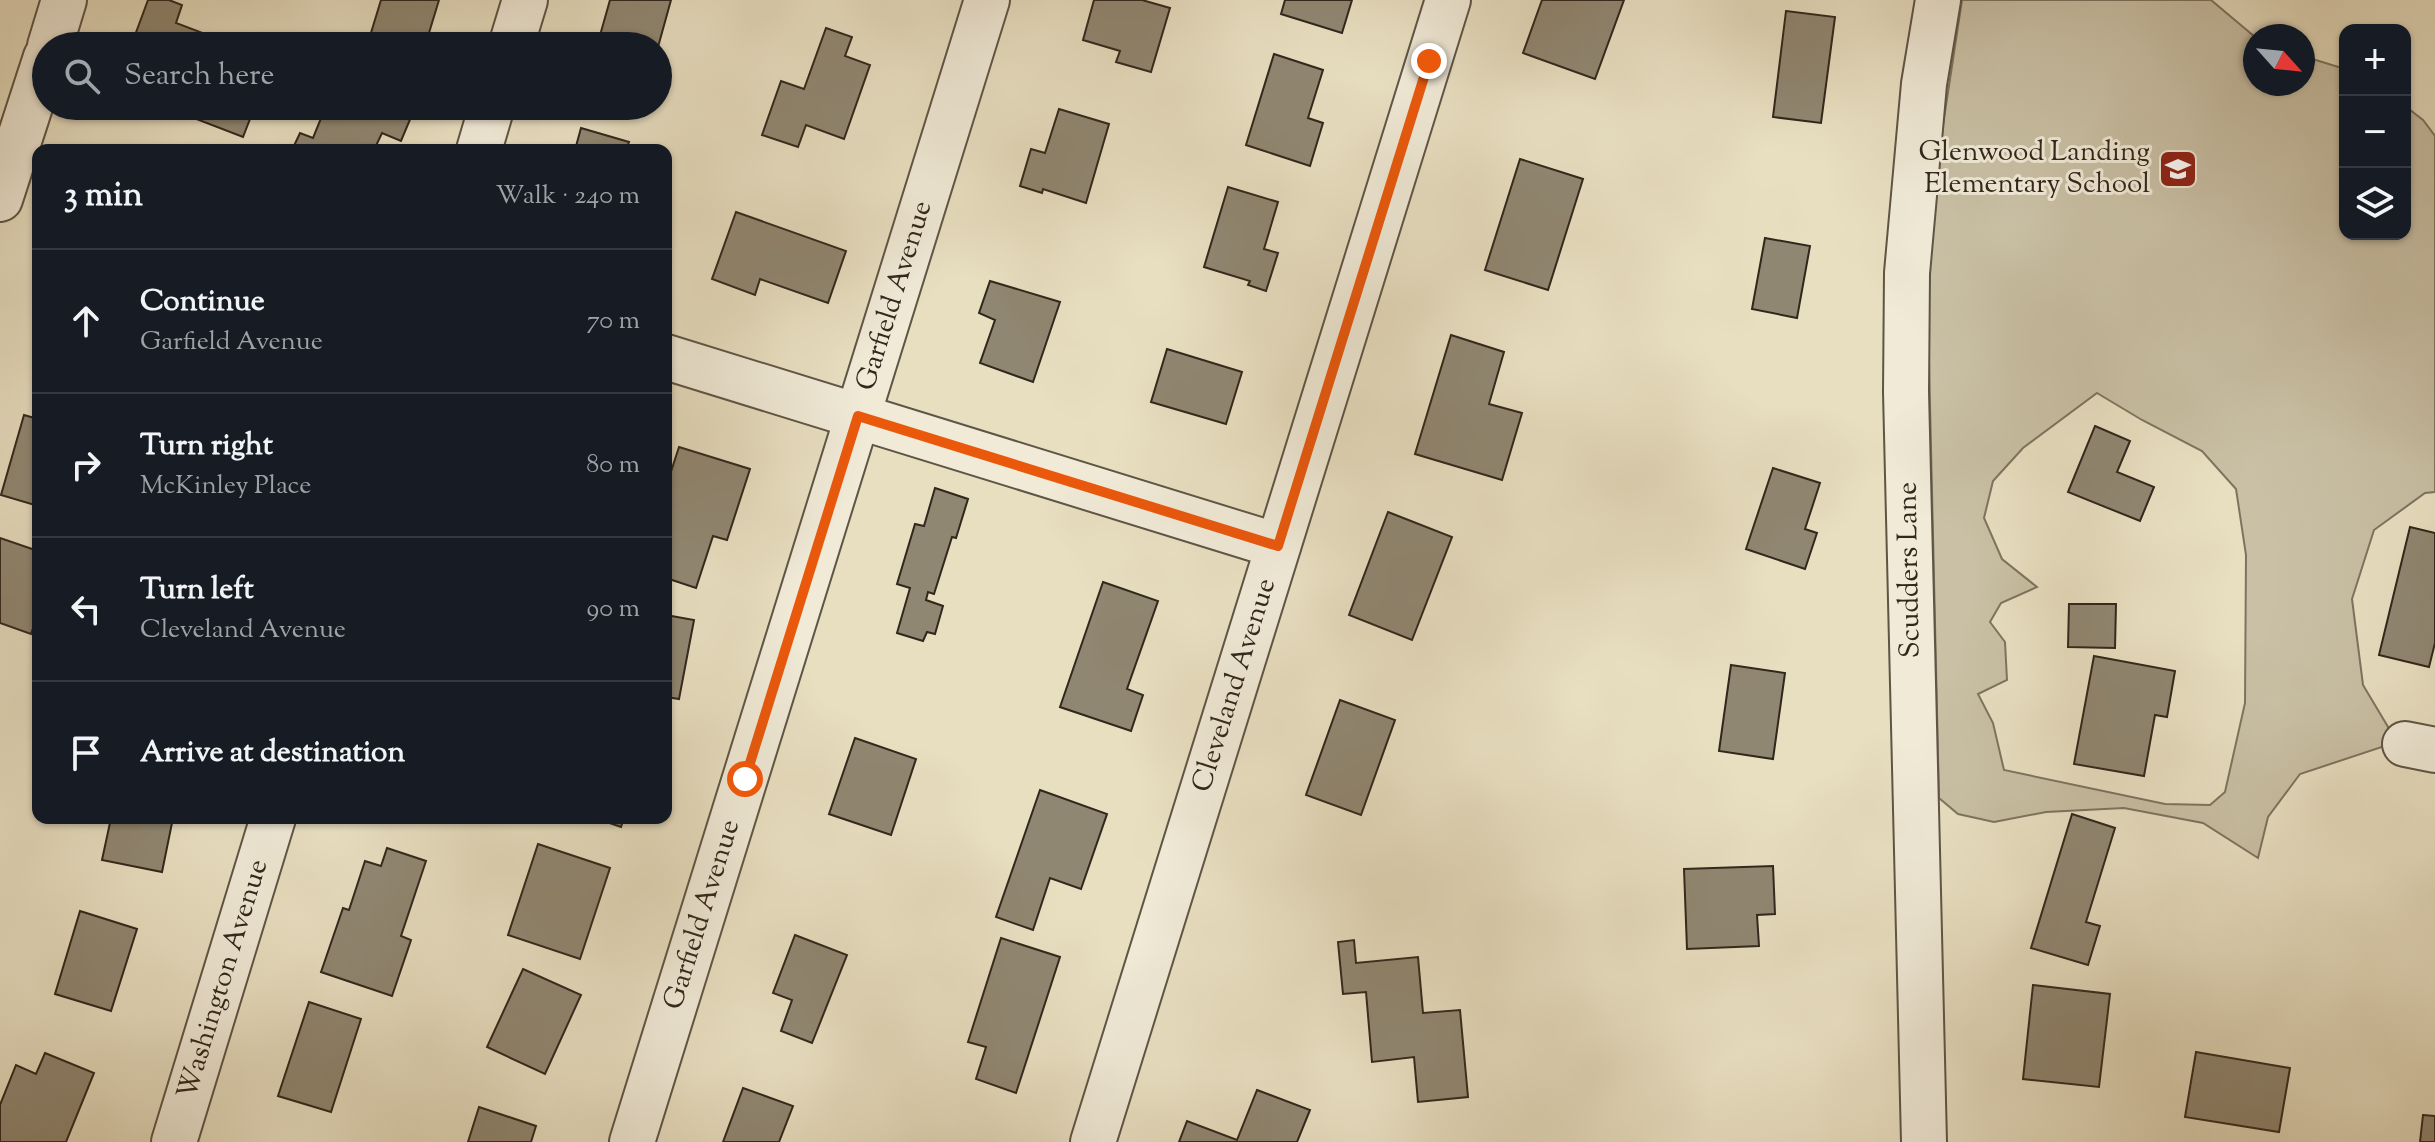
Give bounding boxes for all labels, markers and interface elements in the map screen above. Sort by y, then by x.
north arrow [2243,24,2315,96]
map controls [2339,24,2411,240]
button: + [2339,24,2411,96]
search box [32,32,672,120]
route end [1411,43,1447,79]
icon: search [60,54,104,98]
text: Search here [124,55,274,98]
button: − [2339,96,2411,168]
place label: Glenwood Landing Elementary School [1918,133,2150,205]
school or university icon: Glenwood Landing Elementary School [2157,148,2199,190]
button: layers [2339,168,2411,240]
text: 3 min [64,172,143,221]
text: Walk · 240 m [496,178,640,215]
street label: Garfield Avenue [847,196,943,396]
text: Continue [140,281,265,324]
icon: ahead [64,299,108,343]
text: 70 m [587,303,640,340]
text: Garfield Avenue [140,324,323,361]
text: Turn right [140,425,273,468]
icon: right [64,443,108,487]
text: 80 m [586,447,640,484]
text: McKinley Place [140,468,311,505]
street label: Scudders Lane [1888,482,1932,658]
text: Turn left [140,569,254,612]
street label: Cleveland Avenue [1183,574,1287,797]
icon: left [64,587,108,631]
text: 90 m [587,591,640,628]
text: Cleveland Avenue [140,612,346,649]
icon: arrive [64,731,108,775]
text: Arrive at destination [140,732,405,775]
route start [727,761,763,797]
street label: Garfield Avenue [654,815,751,1015]
street label: Washington Avenue [168,855,279,1104]

